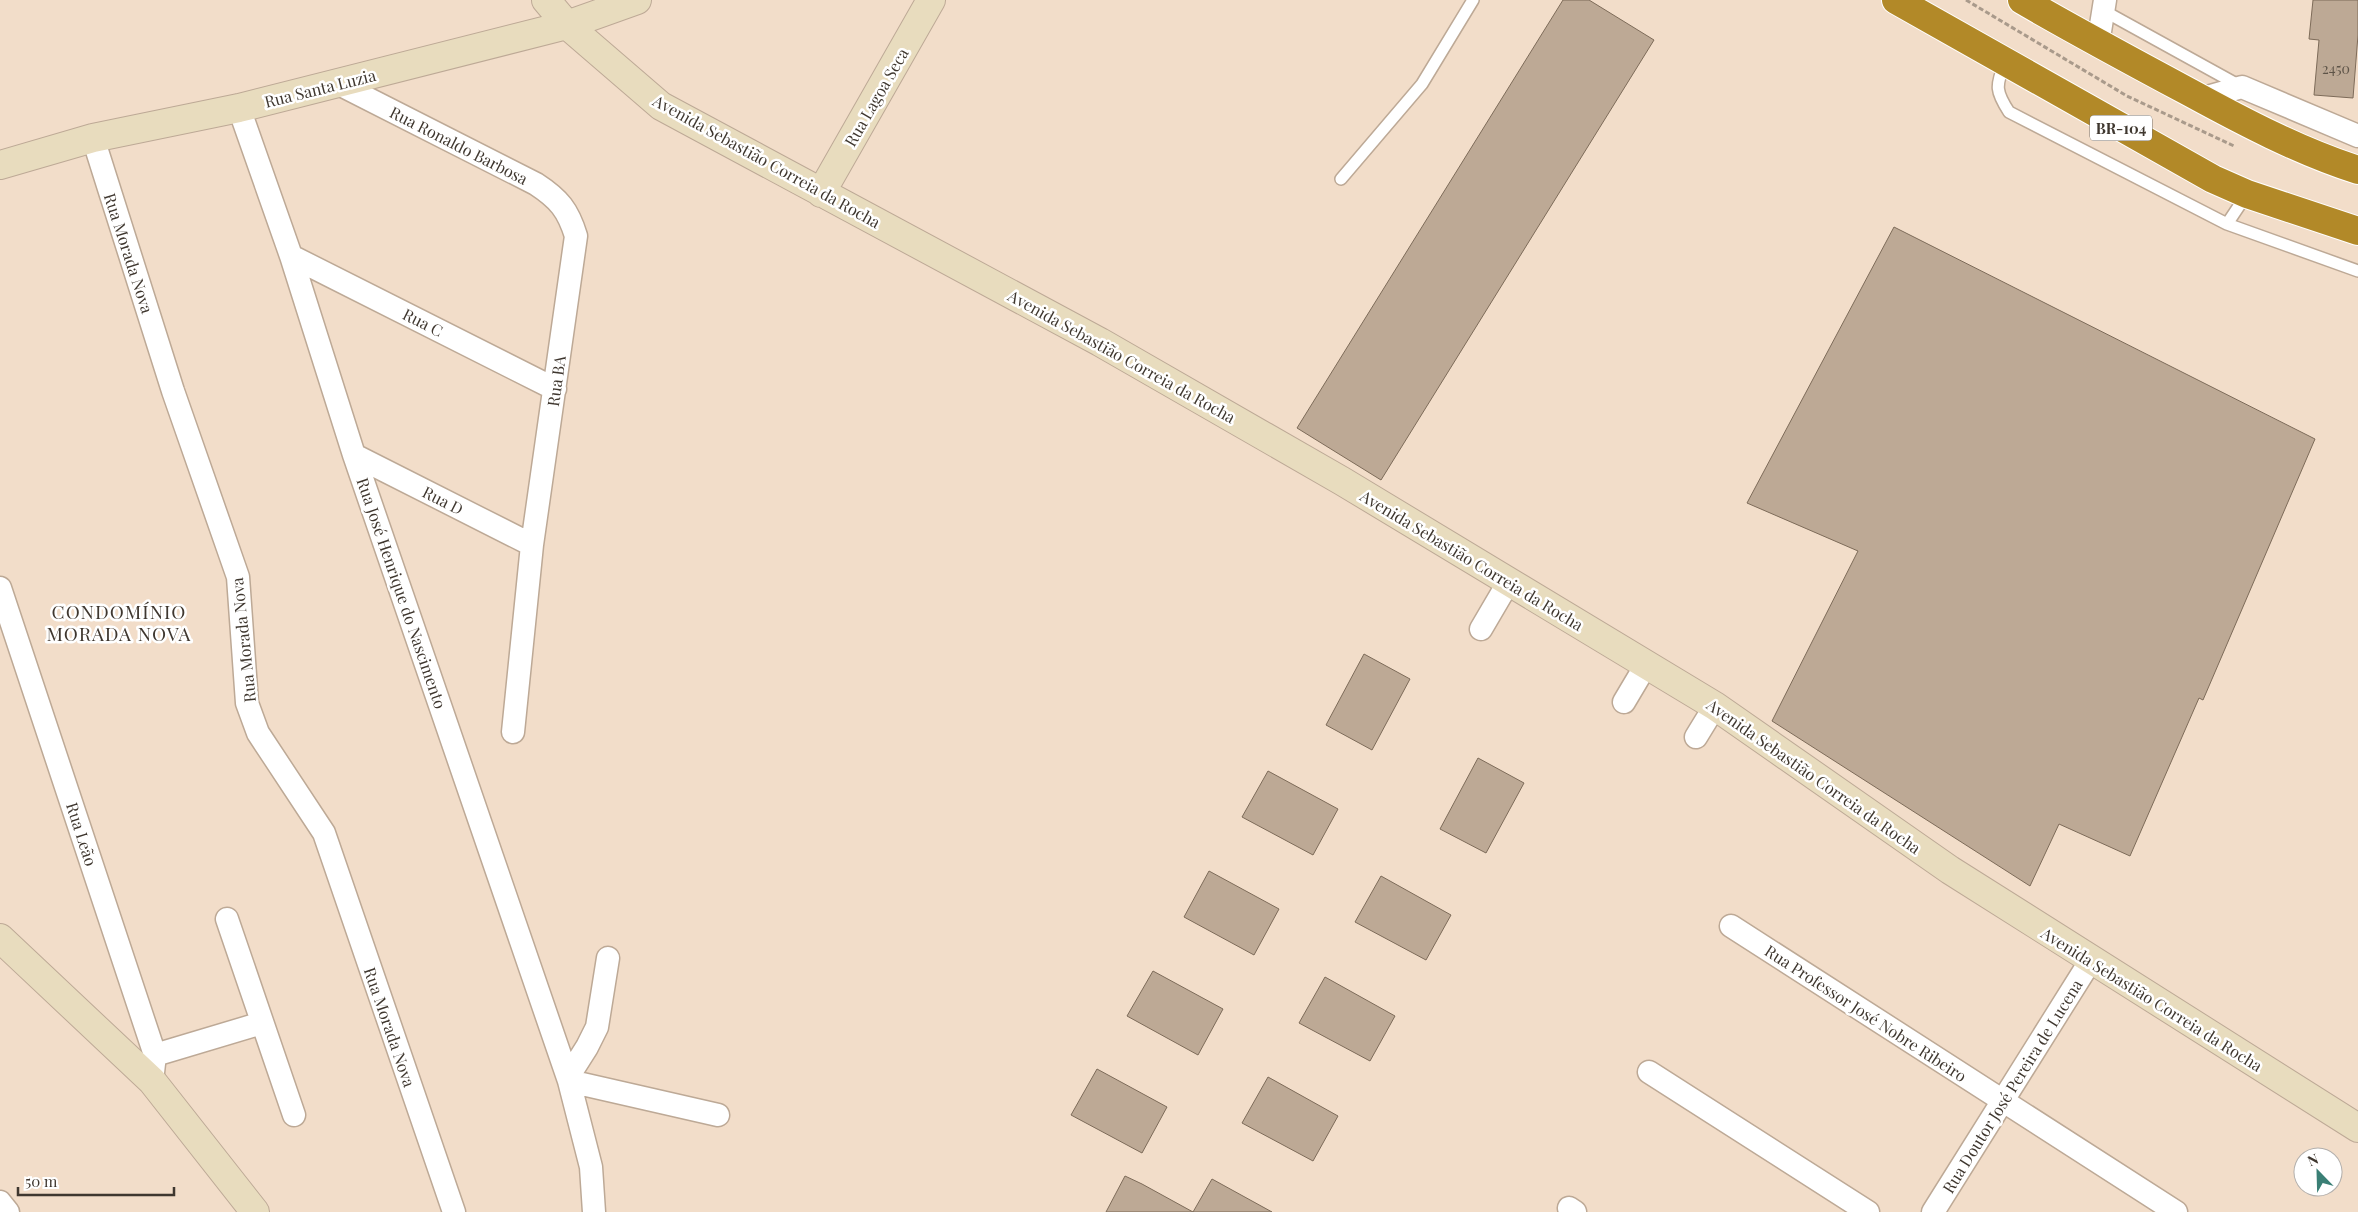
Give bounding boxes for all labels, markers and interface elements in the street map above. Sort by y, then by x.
street label: Rua Lagoa Seca [839,44,913,150]
house number: 2450 [2322,59,2350,78]
street label: Rua Santa Luzia [262,64,378,112]
street label: Avenida Sebastião Correia da Rocha [649,89,884,232]
street label: Rua Ronaldo Barbosa [386,101,532,189]
road number: BR-104 [2090,116,2152,140]
street label: Rua Morada Nova [100,190,158,316]
street label: Avenida Sebastião Correia da Rocha [1004,284,1239,427]
street label: Rua C [399,303,447,341]
street label: Rua BA [542,353,570,408]
street label: Rua José Henrique do Nascimento [353,475,452,711]
street label: Rua D [419,481,467,519]
street label: Avenida Sebastião Correia da Rocha [1356,484,1587,635]
street label: Rua Morada Nova [226,577,260,703]
district label: CONDOMÍNIO MORADA NOVA [46,598,192,646]
street label: Avenida Sebastião Correia da Rocha [1702,693,1925,858]
street label: Rua Leão [62,800,102,869]
street label: Avenida Sebastião Correia da Rocha [2037,922,2266,1076]
street label: Rua Professor José Nobre Ribeiro [1761,940,1971,1086]
street label: Rua Morada Nova [360,964,420,1090]
street label: Rua Doutor José Pereira de Lucena [1937,975,2087,1197]
north arrow [2293,1147,2343,1197]
text: N [2304,1149,2321,1170]
scale bar [18,1164,174,1196]
text: 50 m [25,1171,58,1191]

